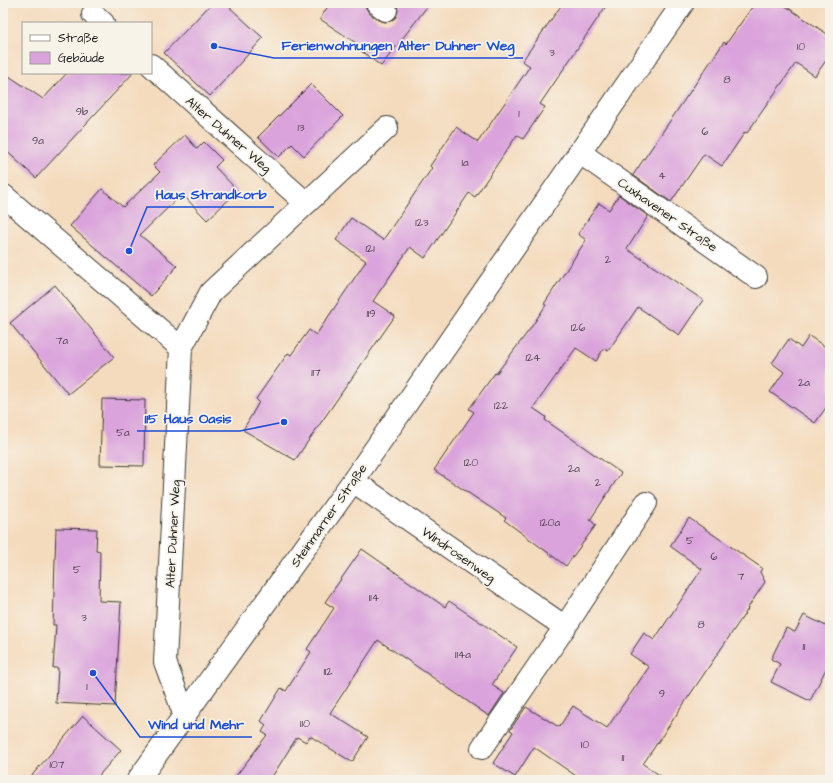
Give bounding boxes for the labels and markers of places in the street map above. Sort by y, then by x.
callout: Ferienwohnungen Alter Duhner Weg [274,32,523,58]
callout: Haus Strandkorb [147,181,274,207]
callout: 115 Haus Oasis [137,405,240,431]
callout: Wind und Mehr [140,711,252,737]

